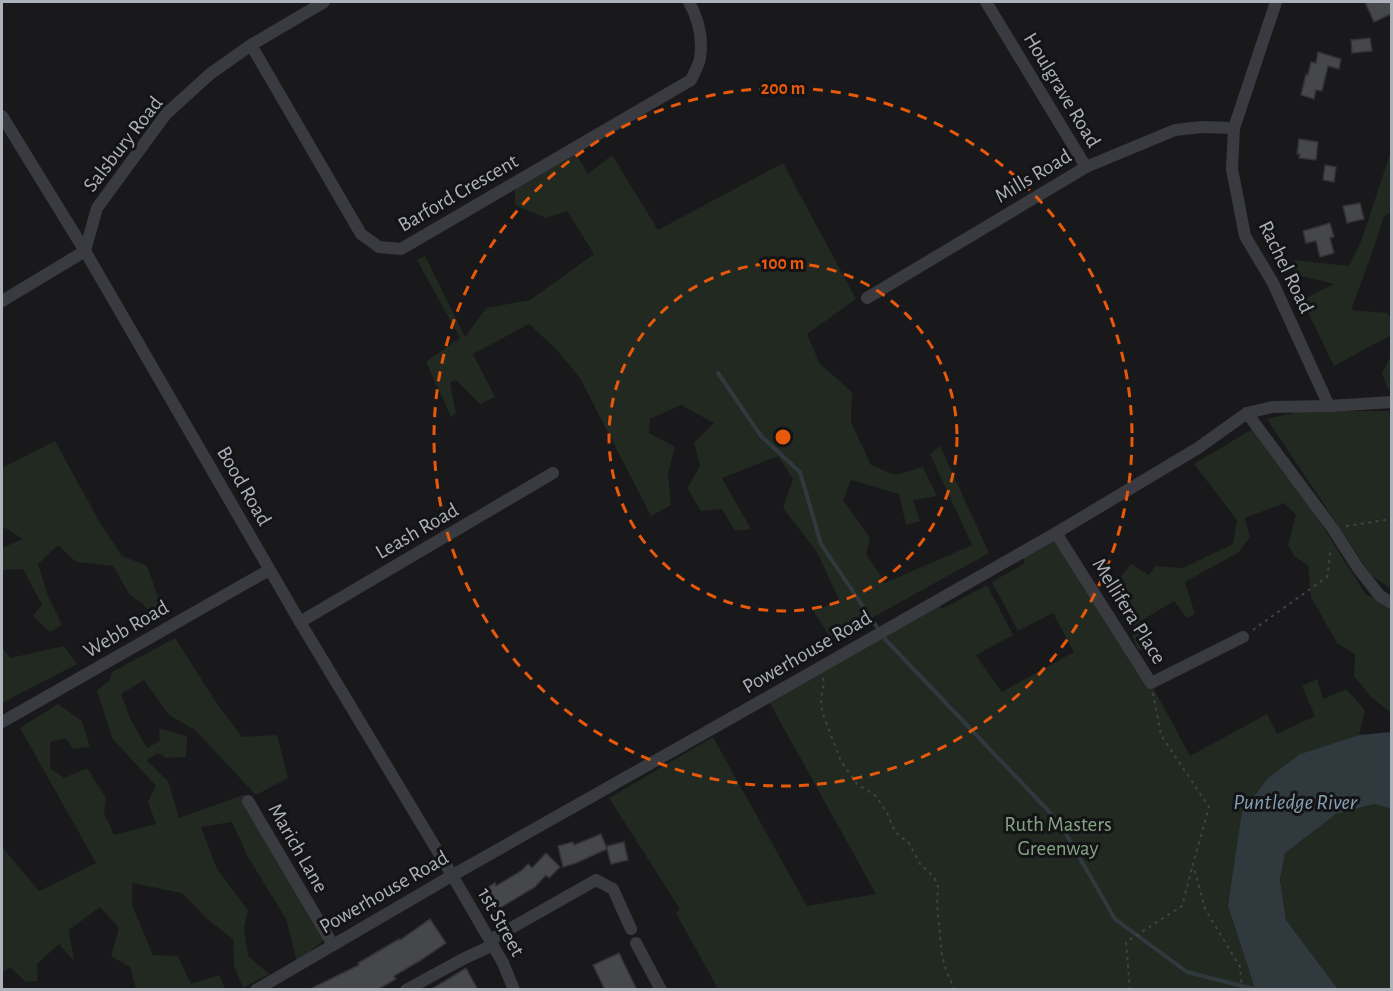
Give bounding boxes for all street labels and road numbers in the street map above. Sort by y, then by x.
street label: Houlgrave Road [1020,29,1105,151]
street label: Salsbury Road [79,92,167,196]
street label: Mills Road [991,145,1075,207]
street label: Barford Crescent [394,150,522,236]
street label: Rachel Road [1255,217,1317,317]
street label: Bood Road [213,443,275,529]
street label: Leash Road [372,499,462,563]
street label: Mellifera Place [1088,554,1170,668]
street label: Webb Road [80,596,172,662]
street label: Powerhouse Road [739,607,875,697]
street label: Marich Lane [264,800,332,896]
street label: Powerhouse Road [316,847,452,937]
street label: 1st Street [474,884,528,960]

